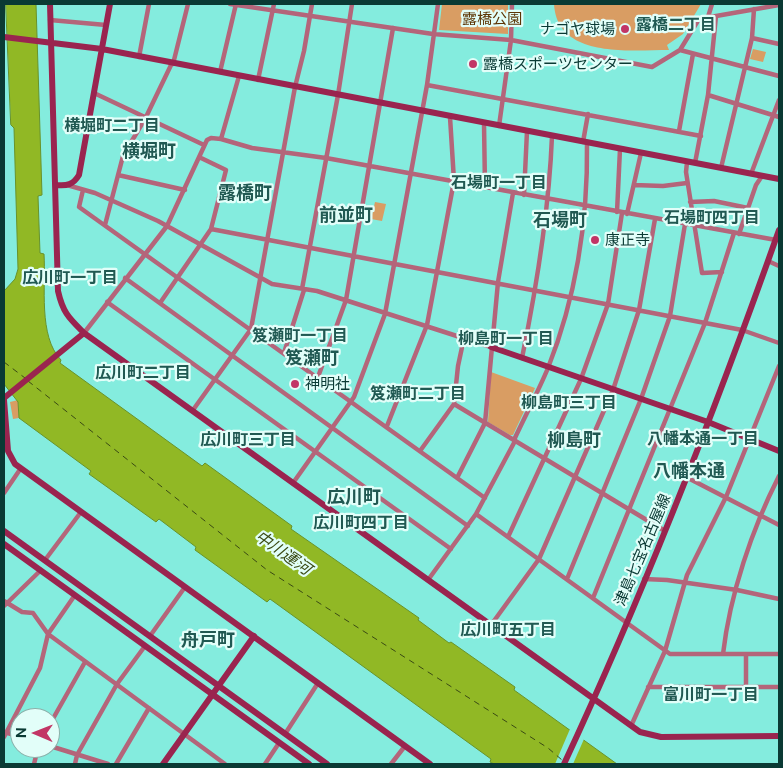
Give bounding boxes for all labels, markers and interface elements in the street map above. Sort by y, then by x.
park label: 露橋公園 [462,10,522,28]
district label: 露橋二丁目 [636,15,716,35]
place label: ナゴヤ球場 [540,20,615,38]
marker: ナゴヤ球場 [619,23,631,35]
place label: 露橋スポーツセンター [483,55,633,73]
marker: 露橋スポーツセンター [467,58,479,70]
district label: 横堀町二丁目 [64,116,160,136]
district label: 横堀町 [122,140,176,162]
district label: 石場町一丁目 [451,173,547,193]
district label: 露橋町 [218,182,272,204]
district label: 前並町 [319,204,373,226]
district label: 石場町四丁目 [664,208,760,228]
district label: 石場町 [533,209,587,231]
place label: 康正寺 [605,231,650,249]
marker: 康正寺 [589,234,601,246]
district label: 広川町一丁目 [22,268,118,288]
district label: 笈瀬町一丁目 [252,326,348,346]
district label: 柳島町一丁目 [458,329,554,349]
district label: 笈瀬町 [285,347,339,369]
district label: 広川町二丁目 [95,363,191,383]
place label: 神明社 [305,375,350,393]
marker: 神明社 [289,378,301,390]
district label: 笈瀬町二丁目 [370,384,466,404]
district label: 柳島町三丁目 [521,393,617,413]
district label: 柳島町 [547,429,601,451]
district label: 八幡本通一丁目 [647,429,759,449]
district label: 広川町三丁目 [200,430,296,450]
district label: 八幡本通 [653,460,725,482]
district label: 広川町 [327,486,381,508]
street label: 津島七宝名古屋線 [611,491,675,609]
district label: 広川町四丁目 [313,513,409,533]
water label: 中川運河 [251,527,315,579]
district label: 広川町五丁目 [460,620,556,640]
district label: 舟戸町 [181,629,235,651]
district label: 富川町一丁目 [663,685,759,705]
north arrow [10,708,60,758]
text: N [13,727,29,738]

